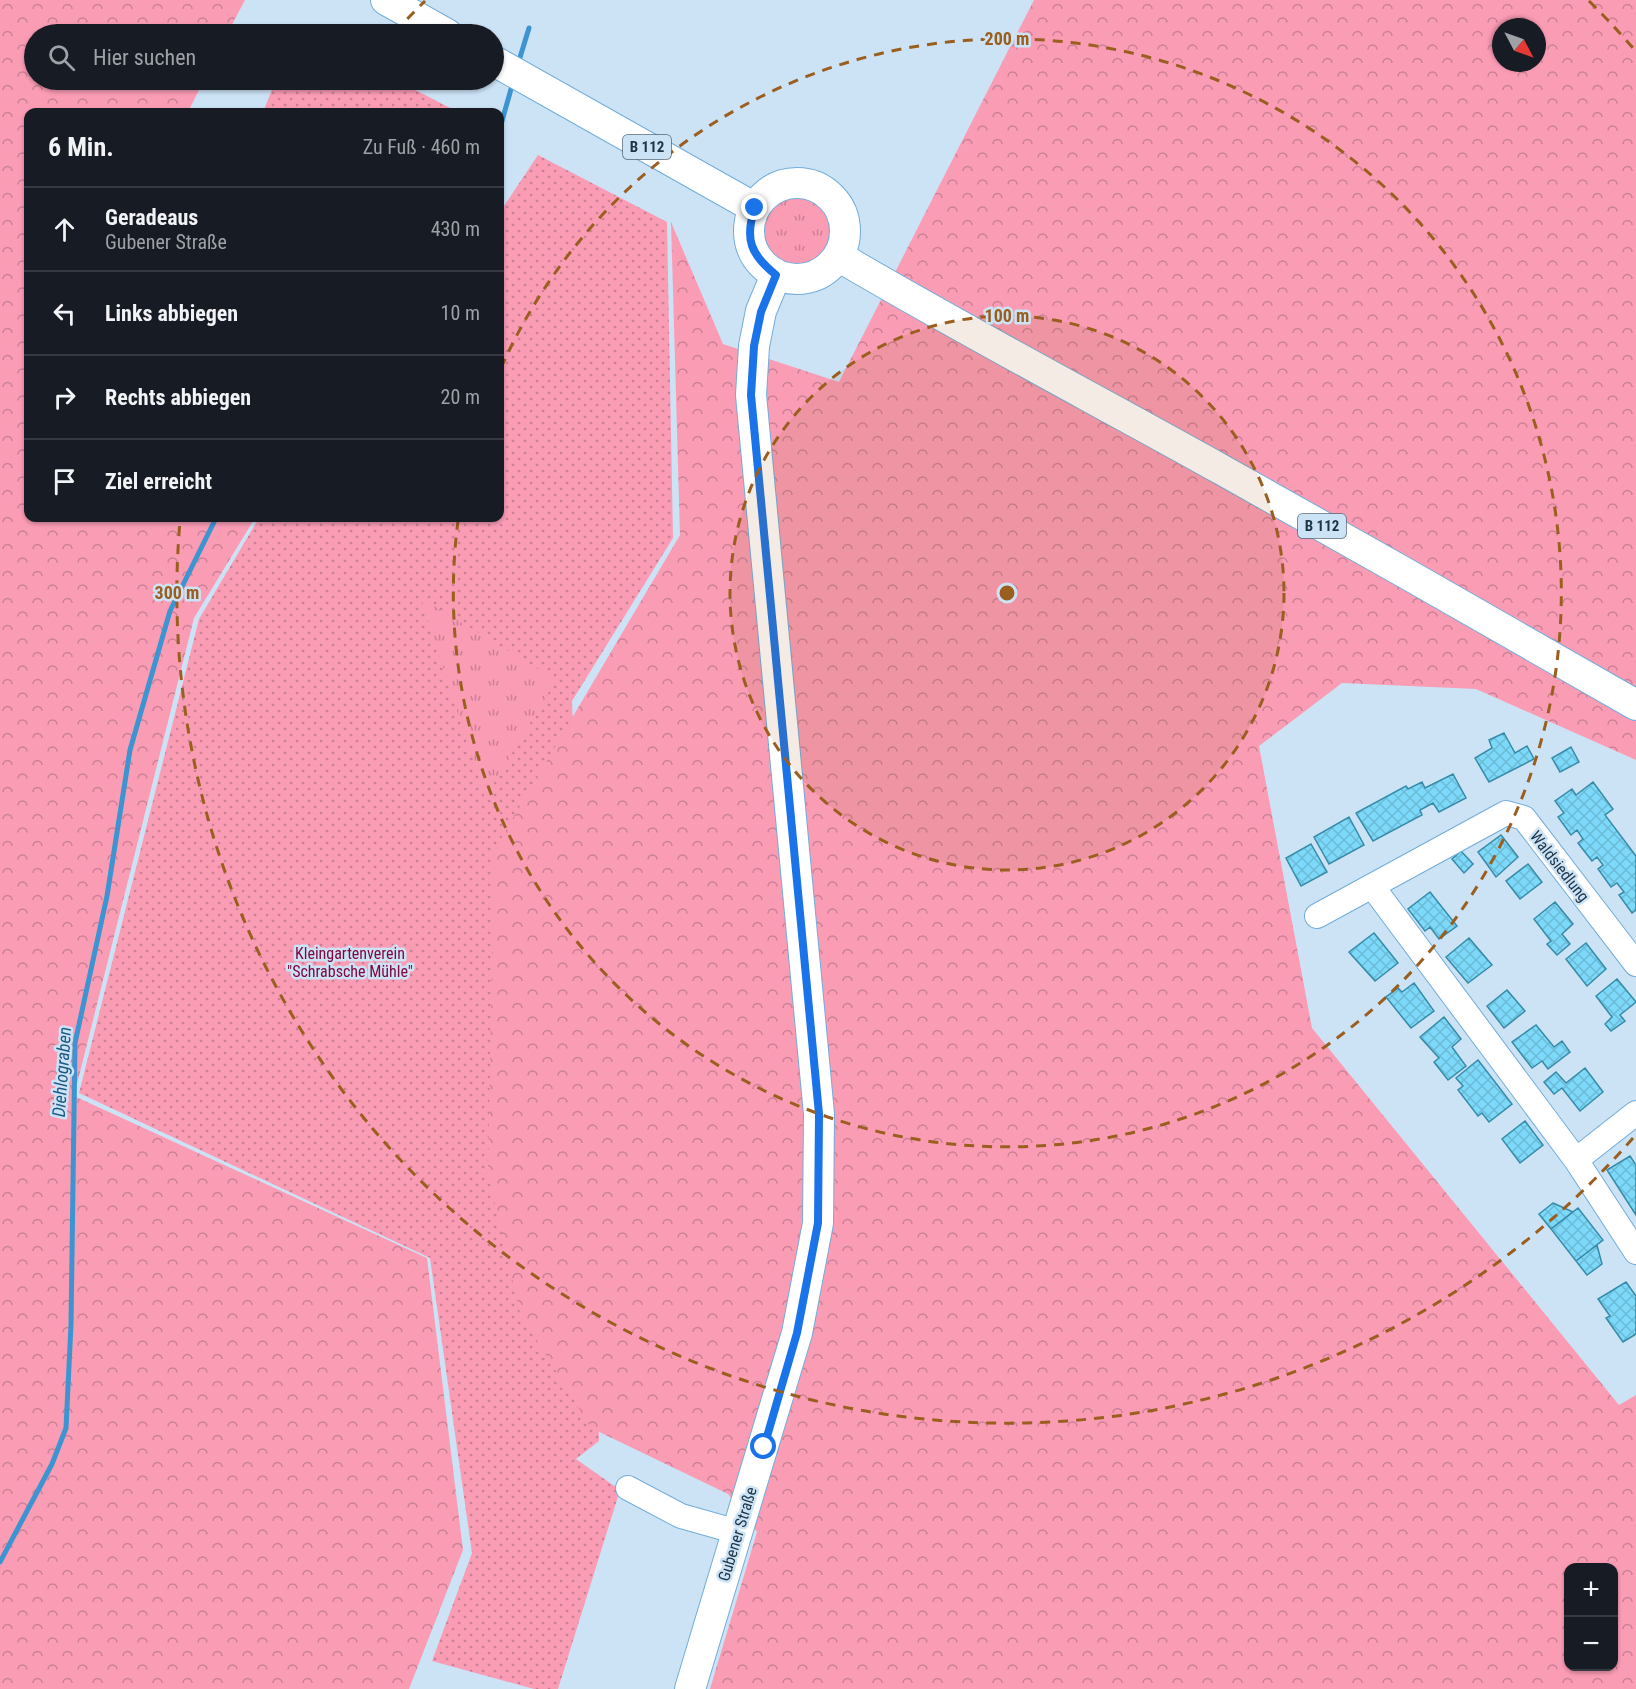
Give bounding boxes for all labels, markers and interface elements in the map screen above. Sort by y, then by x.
north arrow [1492,18,1546,72]
search box [24,24,504,90]
text: 200 m [985,28,1029,49]
icon: search [45,41,78,74]
text: Hier suchen [93,45,196,70]
text: 6 Min. [48,132,114,162]
text: Zu Fuß · 460 m [363,135,480,159]
road number: B 112 [623,135,671,159]
route end [741,194,767,220]
text: Geradeaus [105,205,198,230]
icon: ahead [48,213,81,246]
text: 430 m [431,217,480,241]
text: Gubener Straße [105,230,227,254]
icon: left [48,297,81,330]
text: Links abbiegen [105,301,238,326]
text: 10 m [441,301,480,325]
text: 100 m [985,305,1029,326]
icon: right [48,381,81,414]
text: Rechts abbiegen [105,385,251,410]
text: 20 m [441,385,480,409]
icon: arrive [48,465,81,498]
text: Ziel erreicht [105,469,212,494]
road number: B 112 [1298,514,1346,538]
text: 300 m [155,582,199,603]
centre of rings [997,583,1017,603]
street label: Waldsiedlung [1526,827,1593,906]
park label: Kleingartenverein "Schrabsche Mühle" [287,944,413,981]
water label: Diehlograben [48,1026,75,1118]
route start [750,1433,776,1459]
street label: Gubener Straße [714,1485,761,1584]
map controls [1564,1563,1618,1671]
button: + [1564,1563,1618,1617]
button: − [1564,1617,1618,1671]

